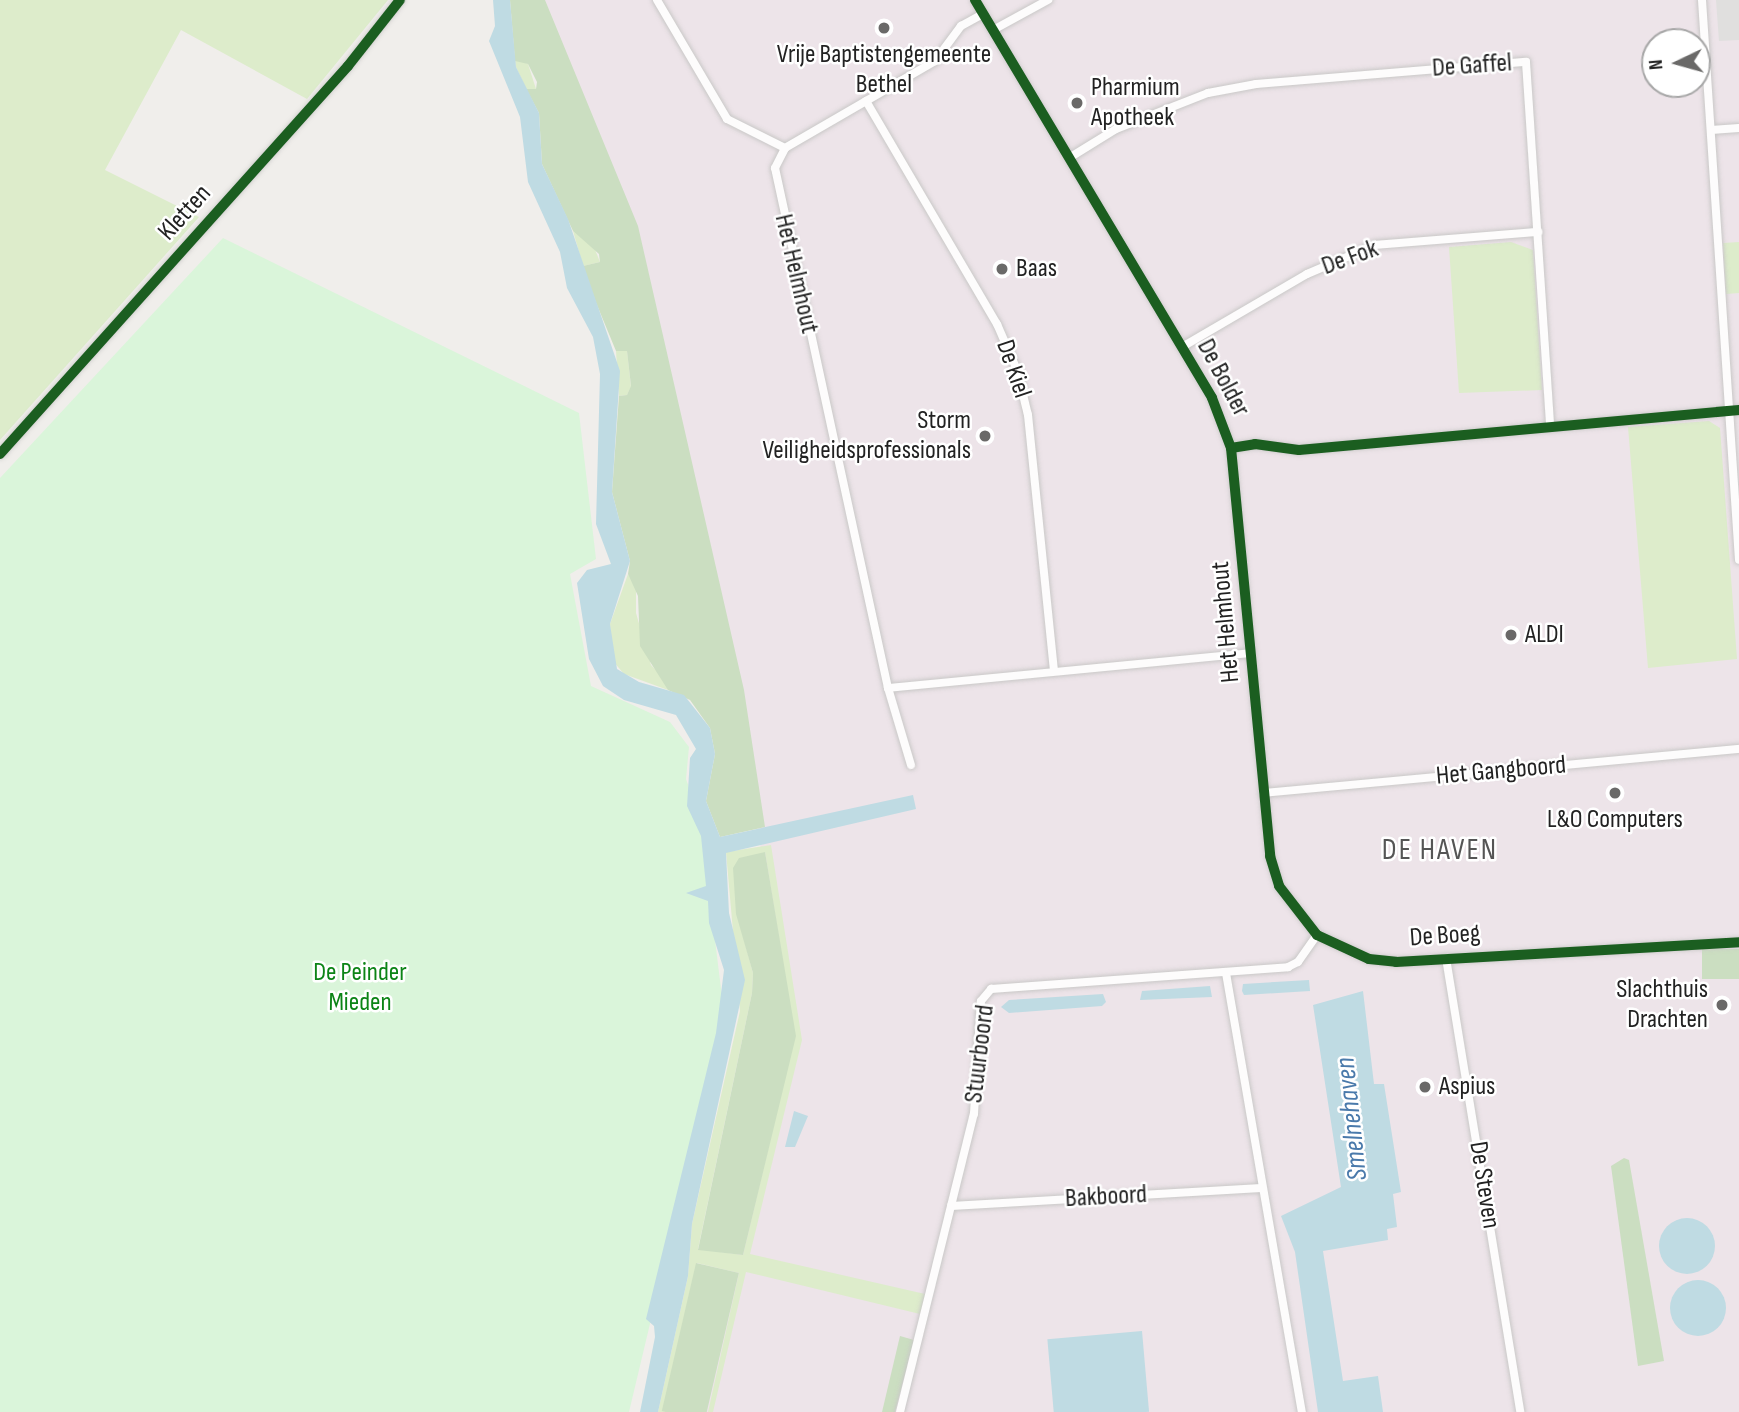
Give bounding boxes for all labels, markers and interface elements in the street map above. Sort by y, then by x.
marker: Vrije Baptistengemeente Bethel [876,20,892,36]
north arrow [1641,28,1711,98]
place label: Vrije Baptistengemeente Bethel [777,39,991,100]
street label: De Gaffel [1431,48,1513,84]
text: N [1645,59,1668,71]
place label: Pharmium Apotheek [1091,72,1180,134]
marker: Pharmium Apotheek [1069,95,1085,111]
street label: Kletten [152,179,218,247]
street label: Het Helmhout [767,211,825,337]
street label: De Fok [1318,233,1382,283]
place label: Baas [1016,253,1057,285]
marker: Baas [994,261,1010,277]
street label: De Bolder [1190,334,1256,422]
street label: De Kiel [989,336,1037,402]
place label: Storm Veiligheidsprofessionals [762,405,971,466]
marker: Storm Veiligheidsprofessionals [977,428,993,444]
street label: Het Helmhout [1205,560,1247,684]
place label: ALDI [1525,619,1564,651]
marker: ALDI [1503,627,1519,643]
street label: Het Gangboord [1435,750,1567,792]
marker: L&O Computers [1607,785,1623,801]
place label: L&O Computers [1547,804,1683,836]
district label: DE HAVEN [1383,832,1497,868]
street label: De Boeg [1409,918,1481,954]
park label: De Peinder Mieden [313,957,407,1018]
place label: Slachthuis Drachten [1616,974,1708,1036]
marker: Slachthuis Drachten [1714,997,1730,1013]
street label: Stuurboord [959,1003,1001,1105]
water label: Smelnehaven [1329,1056,1375,1182]
place label: Aspius [1439,1071,1495,1103]
marker: Aspius [1417,1079,1433,1095]
street label: De Steven [1462,1139,1506,1231]
street label: Bakboord [1064,1179,1148,1215]

